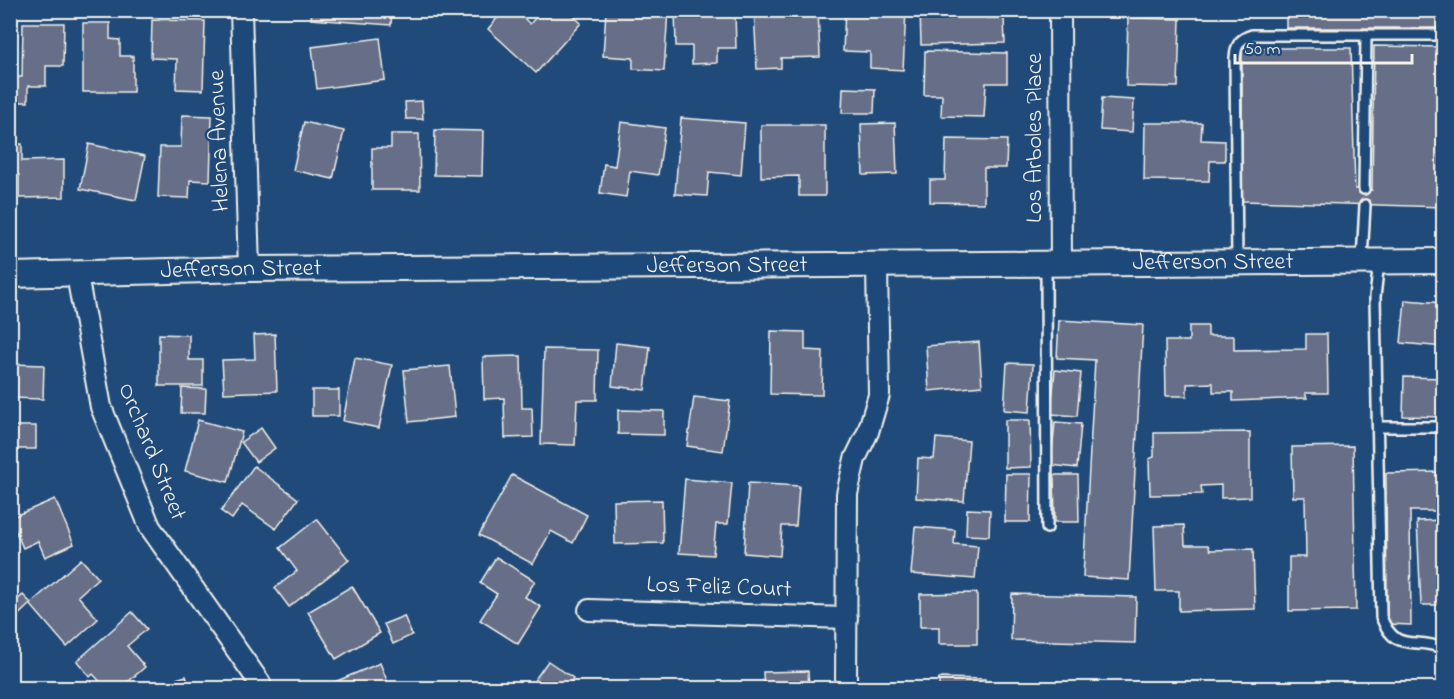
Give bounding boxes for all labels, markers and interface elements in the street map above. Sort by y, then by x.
scale bar [1235,27,1412,65]
text: 50 m [1244,37,1281,63]
street label: Los Arboles Place [1018,53,1053,223]
street label: Helena Avenue [200,69,240,213]
street label: Jefferson Street [1132,245,1294,281]
street label: Jefferson Street [646,248,808,284]
street label: Jefferson Street [160,251,322,289]
street label: Orchard Street [107,378,195,526]
street label: Los Feliz Court [646,568,792,608]

